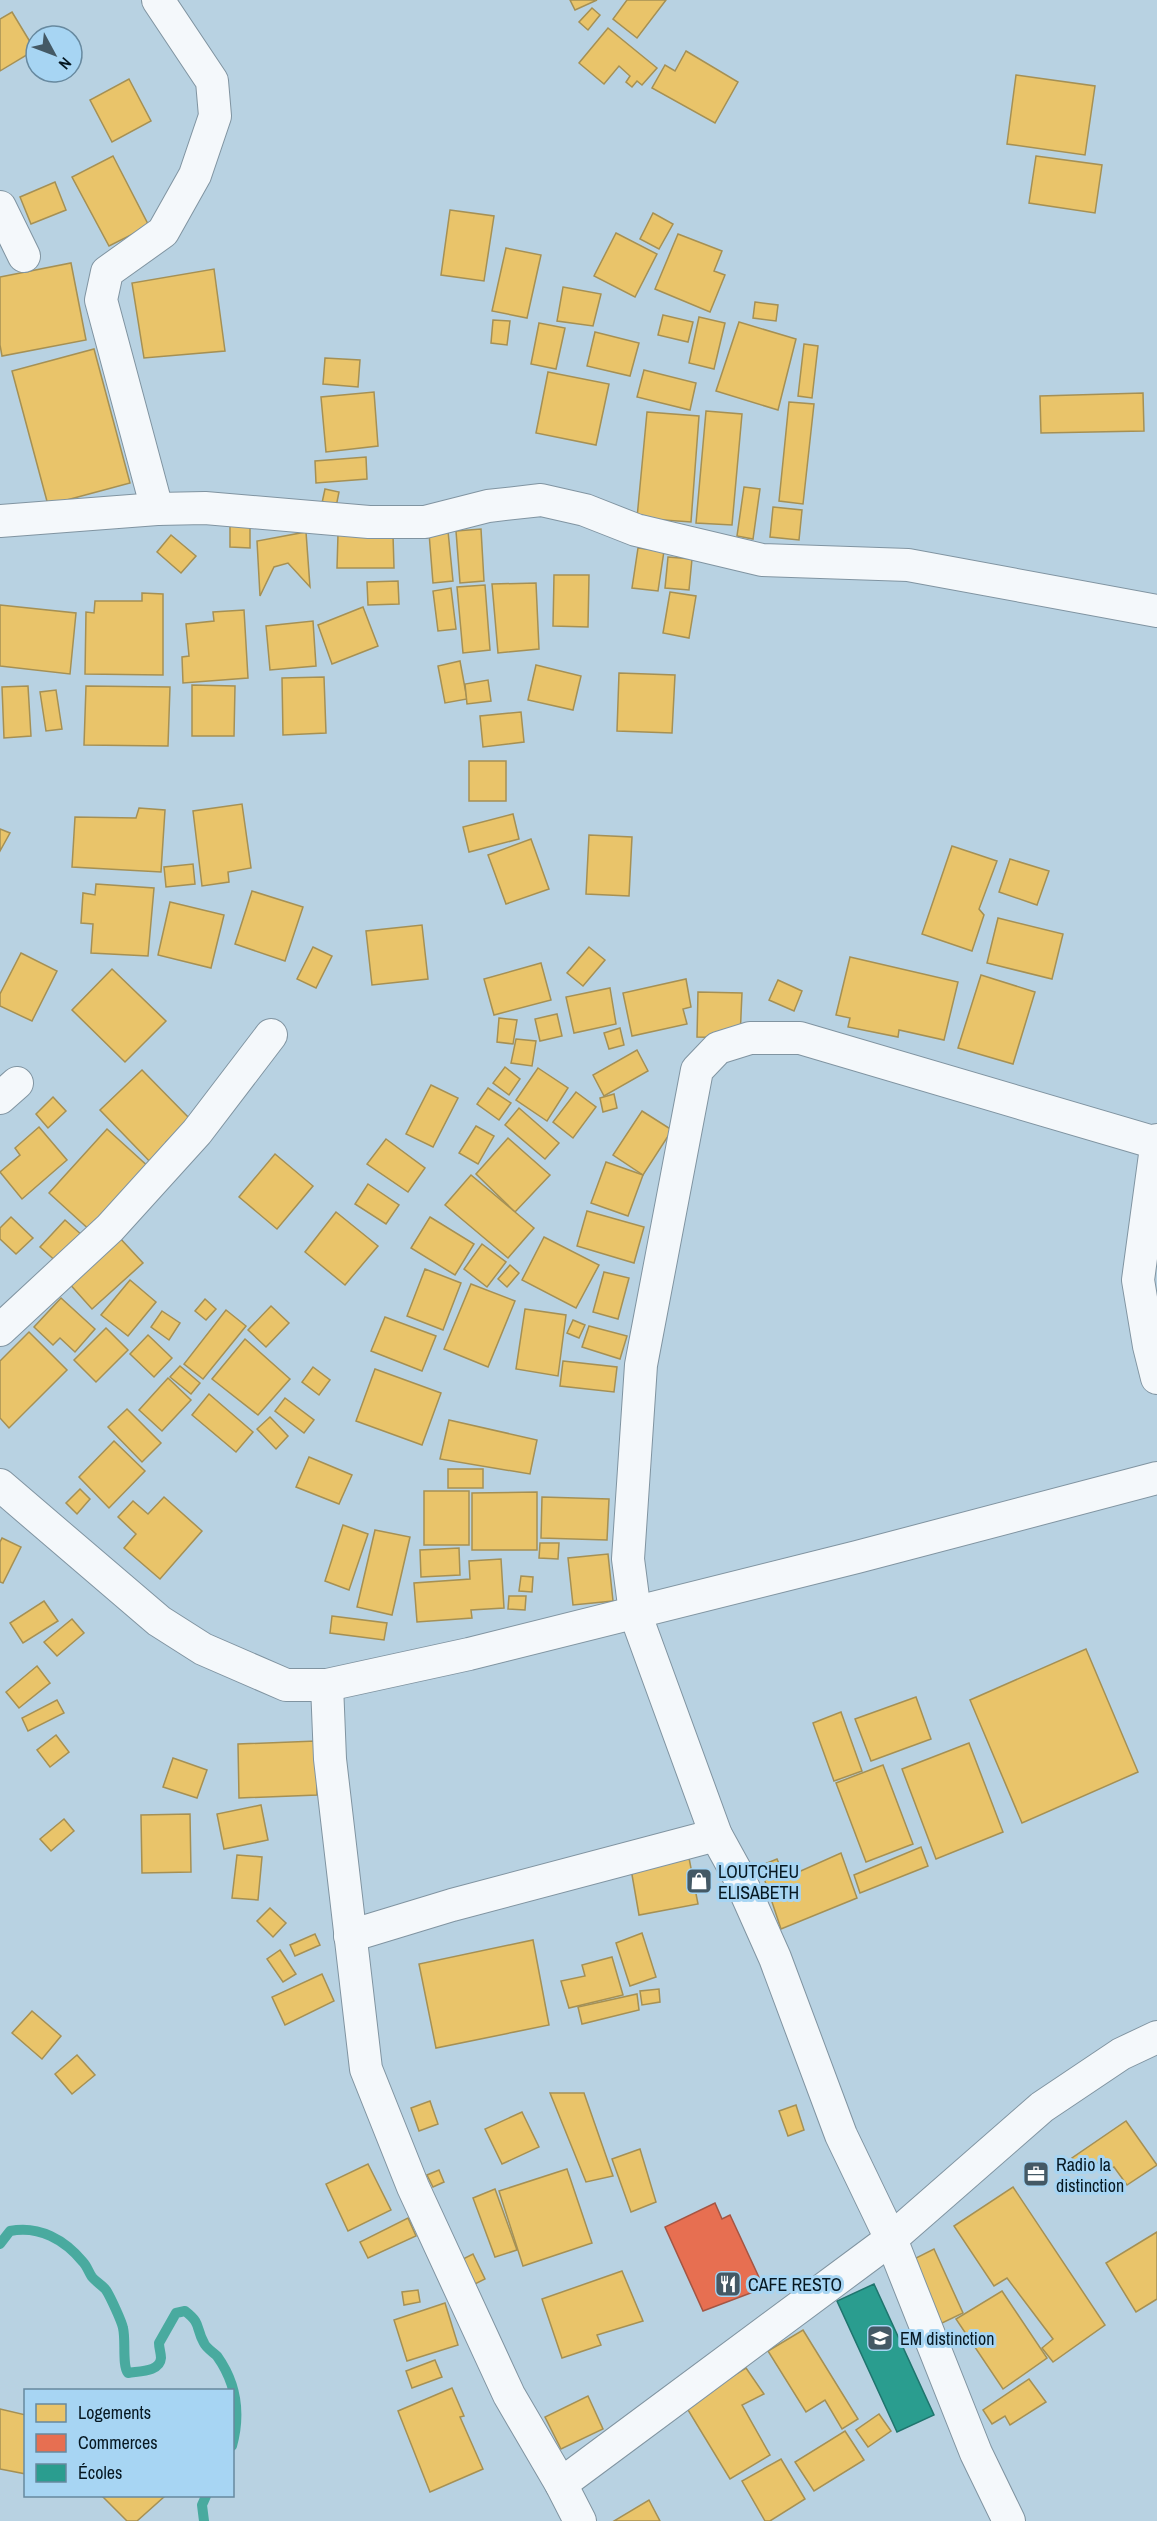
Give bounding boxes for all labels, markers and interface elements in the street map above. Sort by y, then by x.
north arrow [24,24,84,84]
text: N [54,53,77,75]
place label: LOUTCHEU ELISABETH [718,1859,799,1905]
shop icon: LOUTCHEU ELISABETH [684,1866,714,1896]
place label: Radio la distinction [1056,2152,1124,2198]
office icon: Radio la distinction [1021,2159,1051,2189]
restaurant icon: CAFE RESTO [713,2269,743,2299]
place label: CAFE RESTO [748,2272,842,2297]
school or university icon: EM distinction [865,2323,895,2353]
place label: EM distinction [900,2326,994,2351]
legend [24,2389,234,2497]
text: Logements [78,2400,151,2425]
text: Commerces [78,2430,158,2455]
text: Écoles [78,2460,122,2485]

